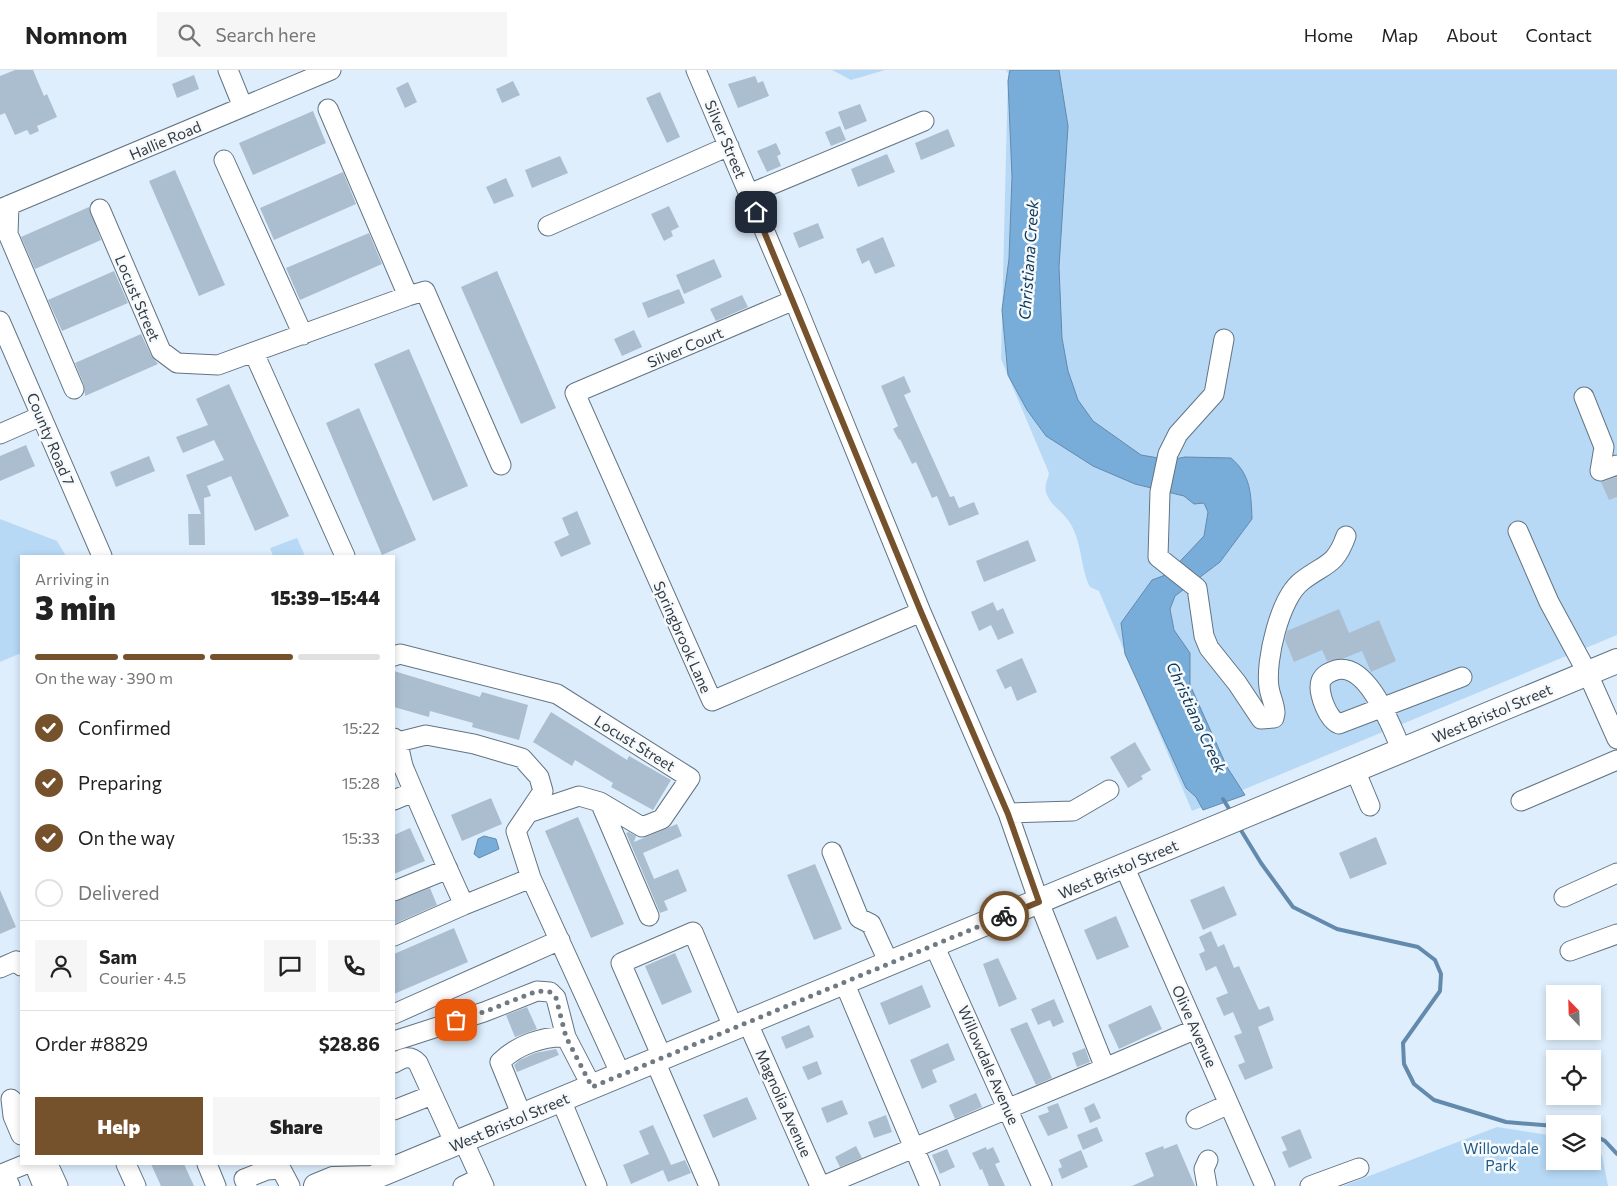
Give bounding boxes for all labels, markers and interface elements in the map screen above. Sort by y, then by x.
search box [157,12,507,57]
text: Nomnom [25,20,127,49]
icon: search [175,21,203,49]
text: Search here [215,23,316,46]
text: Home [1304,24,1353,46]
text: Map [1381,24,1418,46]
text: About [1446,24,1498,46]
text: Contact [1526,24,1592,46]
street label: Silver Street [701,97,751,181]
street label: Hallie Road [126,117,204,163]
pin [735,191,777,233]
icon: home [742,198,770,226]
water label: Christiana Creek [1014,199,1042,321]
street label: Locust Street [112,252,164,344]
street label: Silver Court [644,323,726,371]
street label: County Road 7 [23,390,79,488]
text: Arriving in [35,569,109,588]
street label: Springbrook Lane [650,578,716,696]
text: 15:39–15:44 [271,586,380,609]
text: 3 min [35,587,116,627]
water label: Christiana Creek [1163,659,1231,776]
text: On the way · 390 m [35,668,173,687]
street label: West Bristol Street [1429,680,1555,746]
street label: Locust Street [591,711,679,775]
icon: check [35,714,63,742]
text: Confirmed [78,716,171,739]
text: 15:22 [342,718,380,737]
icon: check [35,769,63,797]
text: Preparing [78,771,162,794]
text: 15:28 [342,773,380,792]
icon: check [35,824,63,852]
text: On the way [78,826,175,849]
text: 15:33 [342,828,380,847]
street label: West Bristol Street [1055,836,1181,902]
text: Delivered [78,881,159,904]
courier [979,891,1029,941]
icon: bike [990,902,1018,930]
button: person [35,940,87,992]
button: chat [264,940,316,992]
button: phone [328,940,380,992]
text: Sam [99,945,137,968]
text: Courier · 4.5 [99,968,186,987]
street label: Olive Avenue [1169,982,1221,1070]
north arrow [1546,985,1601,1040]
map controls [1546,985,1601,1170]
pin [435,999,477,1041]
street label: Willowdale Avenue [955,1003,1023,1127]
icon: bag [442,1006,470,1034]
text: Order #8829 [35,1032,148,1055]
text: $28.86 [319,1032,380,1055]
street label: Magnolia Avenue [752,1046,816,1160]
button: locate [1546,1050,1601,1105]
street label: West Bristol Street [446,1089,572,1155]
button: Help [35,1097,203,1155]
button: Share [213,1097,380,1155]
button: layers [1546,1115,1601,1170]
park label: Willowdale Park [1463,1139,1539,1174]

